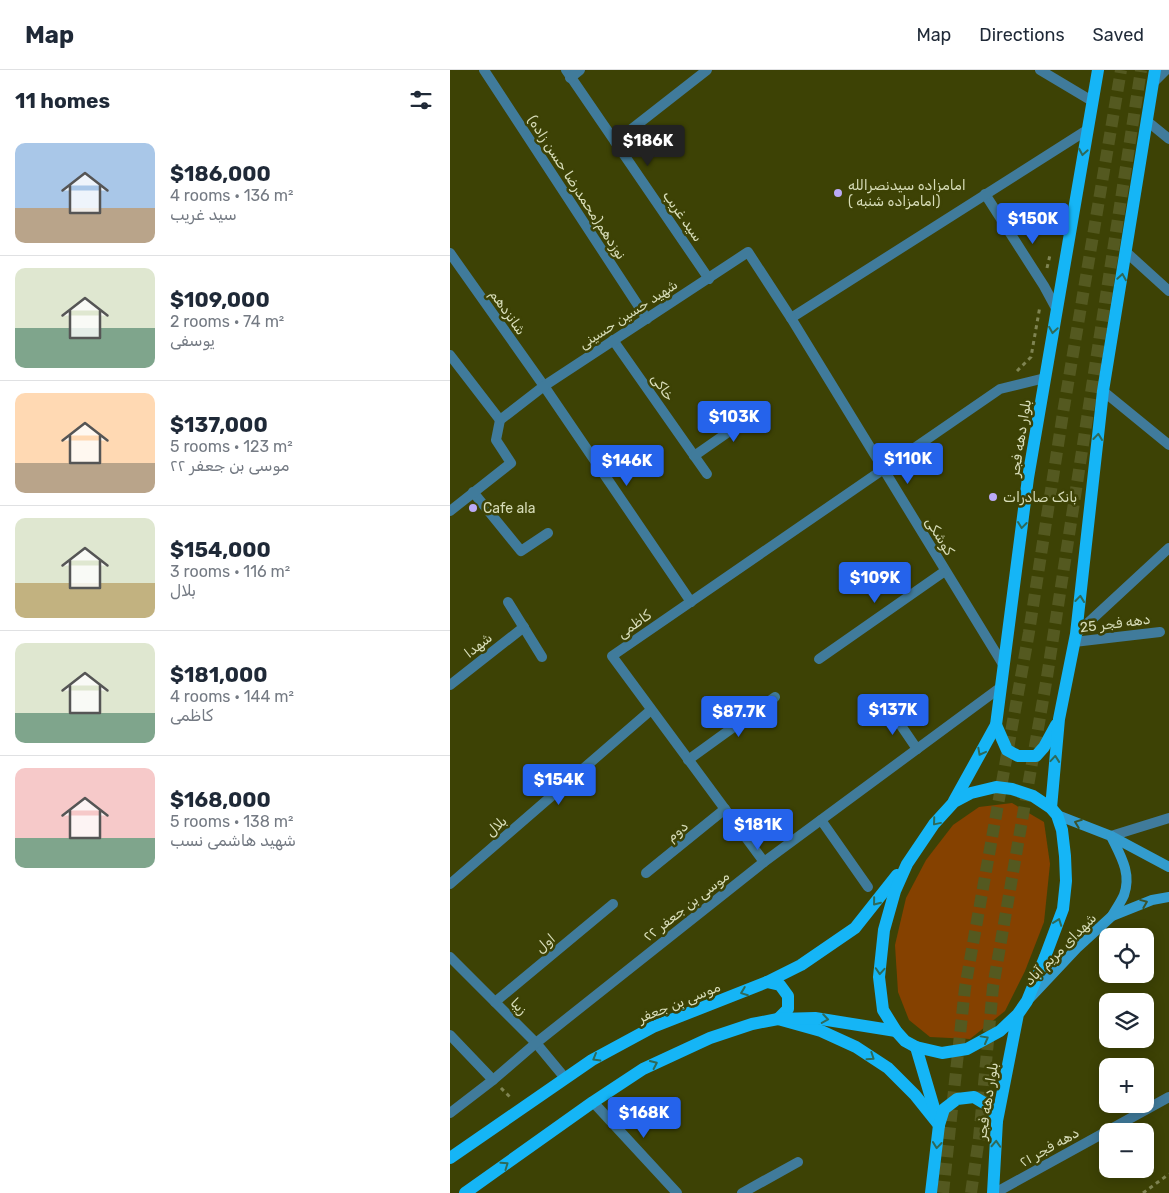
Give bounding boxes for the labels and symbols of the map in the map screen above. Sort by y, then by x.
street label: نوزدهم(محمدرضا حسن زاده) [524,112,630,262]
pin: $186K [613,124,683,167]
one-way arrow [1079,148,1089,157]
place label: امامزاده سیدنصرالله ( امامزاده شنبه) [848,177,966,210]
marker: امامزاده سیدنصرالله ( امامزاده شنبه) [832,187,844,199]
street label: سید غریب [659,188,706,245]
pin: $150K [998,202,1068,245]
one-way arrow [1116,272,1126,281]
street label: شهید حسین حسینی [576,276,681,353]
street label: شانزدهم [486,286,529,338]
one-way arrow [1049,326,1059,334]
street label: خاکی [647,370,678,404]
street label: بلوار دهه فجر [1006,398,1035,479]
pin: $103K [699,400,769,443]
one-way arrow [1092,433,1103,441]
pin: $110K [873,442,943,485]
pin: $146K [592,444,662,487]
place label: بانک صادرات [1003,489,1077,506]
marker: بانک صادرات [987,491,999,503]
place label: Cafe ala [483,500,535,517]
marker: Cafe ala [467,502,479,514]
street label: کوشکی [922,514,958,559]
one-way arrow [1017,521,1028,529]
pin: $109K [840,562,910,604]
one-way arrow [1074,595,1085,603]
street label: کاظمی [614,606,655,642]
street label: دهه فجر 25 [1079,611,1151,636]
street label: شهدا [461,629,496,662]
pin: $137K [858,694,928,736]
pin: $87.7K [698,696,780,738]
one-way arrow [977,747,987,756]
one-way arrow [1049,755,1060,763]
pin: $154K [524,764,594,806]
pin: $181K [723,808,793,851]
street label: بلال [482,812,511,840]
street label: دوم [663,817,692,846]
one-way arrow [933,817,942,826]
one-way arrow [1074,819,1083,829]
street label: موسی بن جعفر ۲۲ [640,867,733,945]
one-way arrow [873,896,882,905]
one-way arrow [1139,899,1148,910]
street label: شهدای مریم آباد [1021,910,1100,989]
one-way arrow [1052,918,1062,926]
street label: اول [532,930,559,957]
one-way arrow [874,968,885,976]
street label: موسی بن جعفر [635,978,723,1027]
one-way arrow [740,986,748,996]
street label: زیبا [507,994,531,1018]
one-way arrow [821,1014,829,1024]
one-way arrow [980,1035,989,1045]
one-way arrow [865,1051,875,1060]
one-way arrow [592,1052,601,1062]
one-way arrow [649,1060,658,1071]
street label: بلوار دهه فجر [973,1061,1002,1142]
pin: $168K [609,1096,679,1139]
street label: دهه فجر ۲۱ [1017,1124,1082,1171]
one-way arrow [990,1140,1001,1148]
one-way arrow [932,1142,943,1150]
one-way arrow [499,1162,509,1171]

